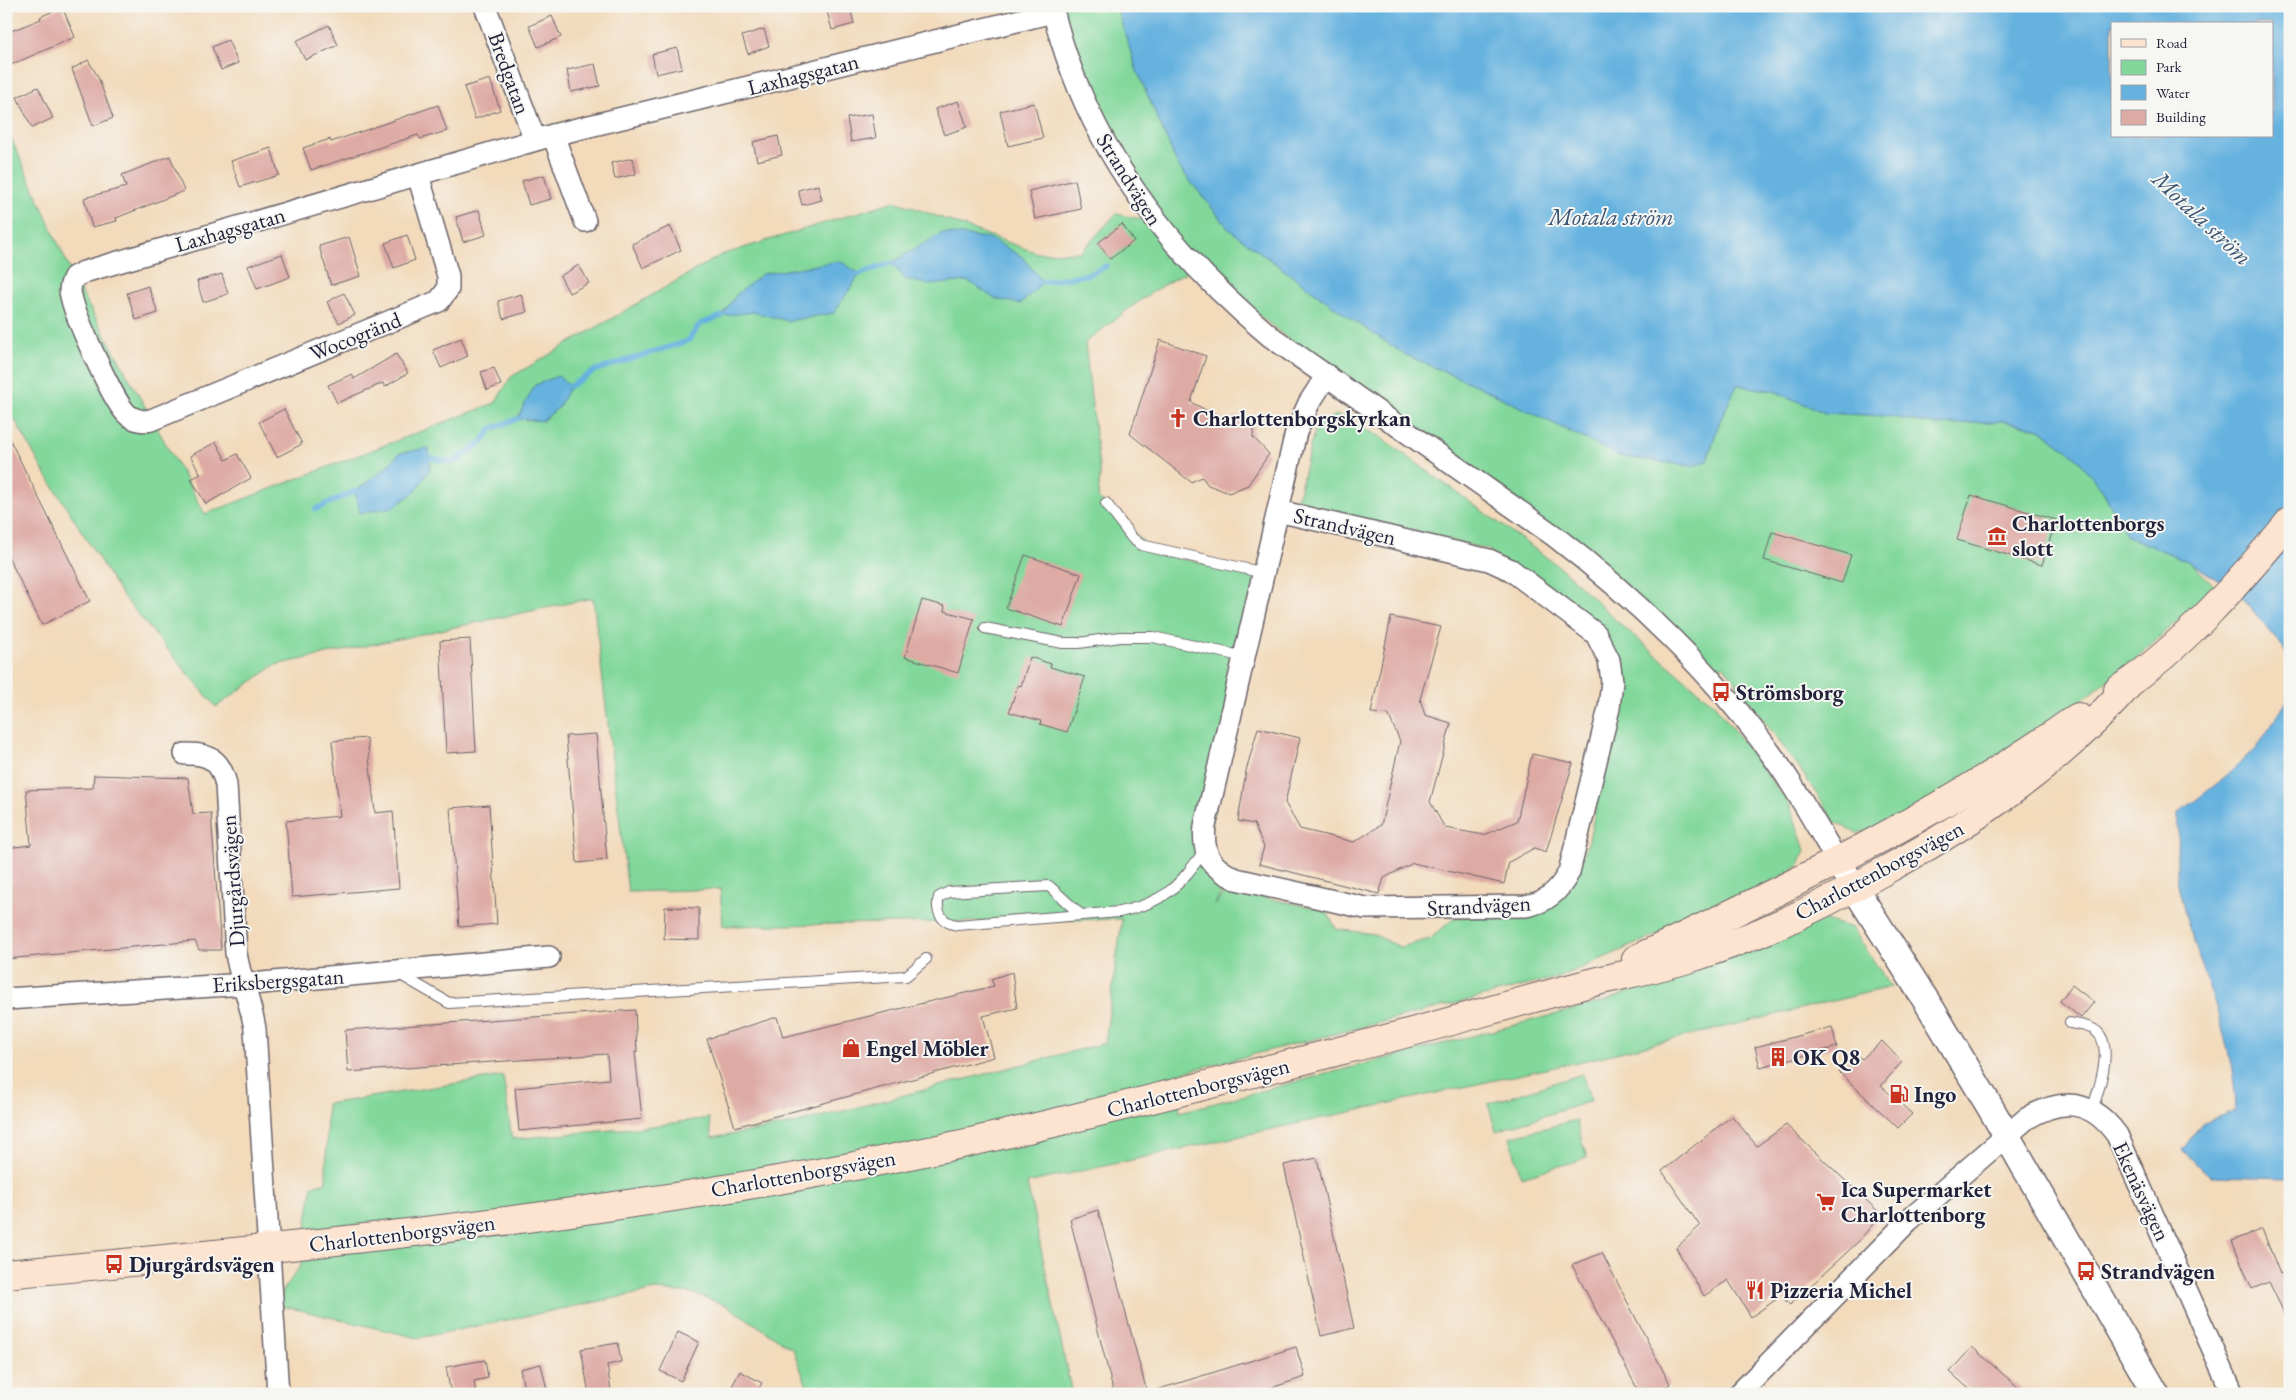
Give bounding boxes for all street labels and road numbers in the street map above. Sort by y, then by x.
street label: Bredgatan [481,28,538,119]
street label: Laxhagsgatan [745,47,862,102]
street label: Strandvägen [1090,128,1170,231]
street label: Laxhagsgatan [172,200,289,259]
street label: Wocogränd [305,305,406,368]
street label: Strandvägen [1291,501,1399,552]
street label: Charlottenborgsvägen [1790,813,1969,927]
street label: Djurgårdsvägen [213,814,252,948]
street label: Strandvägen [1426,888,1532,923]
street label: Eriksbergsgatan [211,961,345,1000]
street label: Charlottenborgsvägen [1104,1051,1293,1124]
street label: Ekenäsvägen [2106,1137,2177,1246]
street label: Charlottenborgsvägen [708,1143,898,1204]
street label: Charlottenborgsvägen [307,1208,497,1259]

